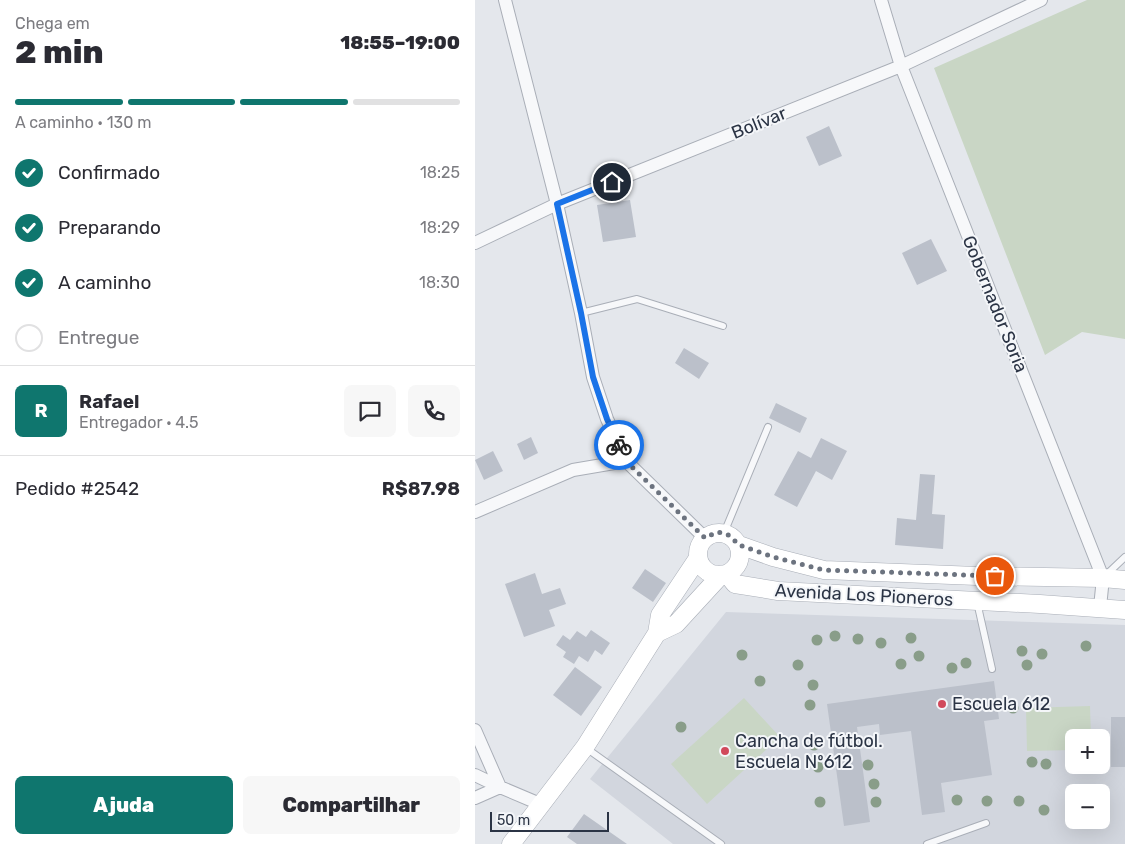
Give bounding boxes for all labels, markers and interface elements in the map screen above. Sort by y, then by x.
text: Chega em [15,14,90,33]
text: 18:55–19:00 [340,31,460,54]
text: 2 min [15,33,104,71]
street label: Bolívar [728,102,790,144]
text: A caminho · 130 m [15,113,152,132]
icon: check [15,159,43,187]
text: Confirmado [58,161,160,184]
pin [591,161,633,203]
text: 18:25 [420,163,460,182]
icon: home [598,168,626,196]
icon: check [15,214,43,242]
text: Preparando [58,216,161,239]
text: 18:29 [420,218,460,237]
street label: Gobernador Soria [958,232,1032,376]
icon: check [15,269,43,297]
text: A caminho [58,271,151,294]
text: 18:30 [419,273,460,292]
text: Entregue [58,326,139,349]
button: chat [344,385,396,437]
button: phone [408,385,460,437]
text: Rafael [79,390,139,413]
text: R [34,399,48,422]
text: Entregador · 4.5 [79,413,199,432]
courier [594,420,644,470]
icon: bike [605,431,633,459]
text: Pedido #2542 [15,477,139,500]
text: R$87.98 [382,477,460,500]
pin [974,555,1016,597]
icon: bag [981,562,1009,590]
street label: Avenida Los Pioneros [774,579,954,611]
place label: Escuela 612 [952,693,1050,715]
marker: Escuela 612 [936,698,948,710]
map controls [1065,729,1110,829]
button: + [1065,729,1110,774]
place label: Cancha de fútbol. Escuela Nº612 [735,730,883,773]
marker: Cancha de fútbol. Escuela Nº612 [719,745,731,757]
button: Ajuda [15,776,233,834]
button: Compartilhar [243,776,460,834]
button: − [1065,784,1110,829]
scale bar [490,809,609,832]
text: 50 m [497,812,530,829]

